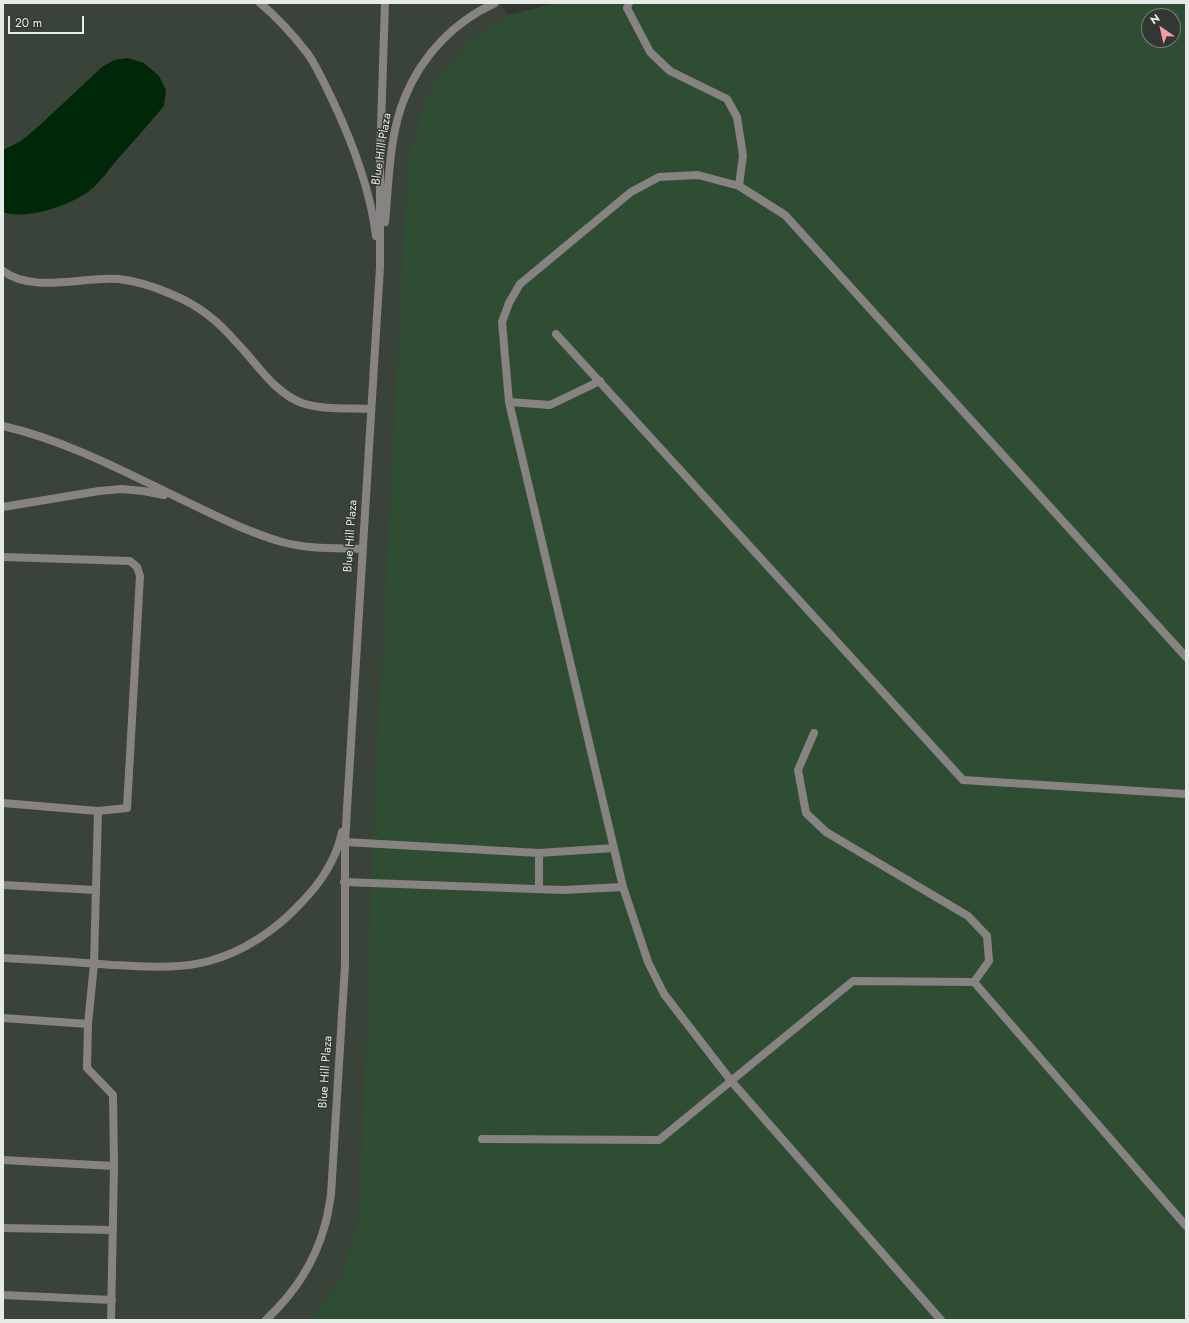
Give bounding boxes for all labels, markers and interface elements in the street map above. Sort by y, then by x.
scale bar [10,8,86,34]
north arrow [1141,8,1181,48]
text: N [1147,10,1163,28]
text: 20 m [15,14,42,32]
street label: Blue Hill Plaza [369,112,395,186]
street label: Blue Hill Plaza [341,499,361,573]
street label: Blue Hill Plaza [316,1035,336,1109]

